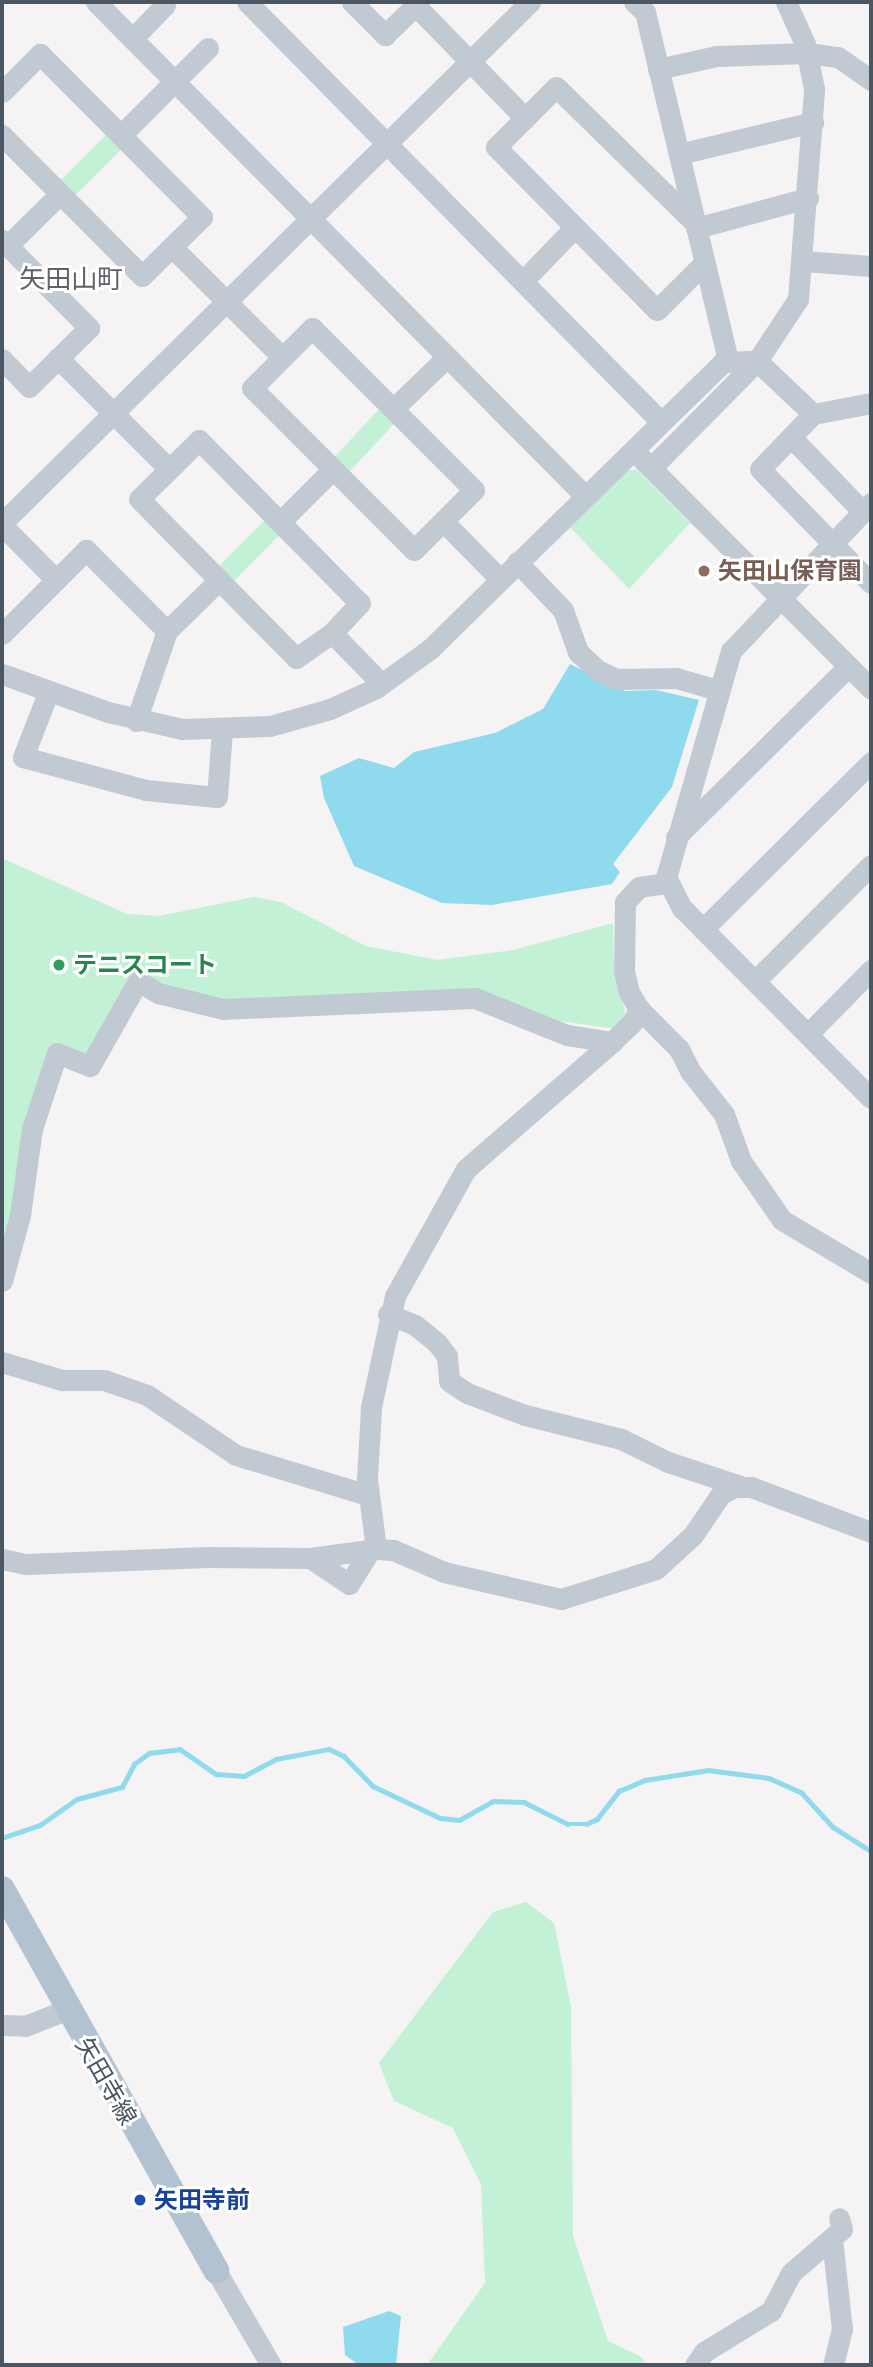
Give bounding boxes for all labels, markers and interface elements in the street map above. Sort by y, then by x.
district label: 矢田山町 [19,264,123,296]
place label: 矢田山保育園 [718,557,862,585]
marker: 矢田山保育園 [696,563,712,579]
place label: テニスコート [73,951,217,979]
marker: テニスコート [51,957,67,973]
street label: 矢田寺線 [70,2032,142,2130]
place label: 矢田寺前 [154,2186,250,2214]
marker: 矢田寺前 [132,2192,148,2208]

